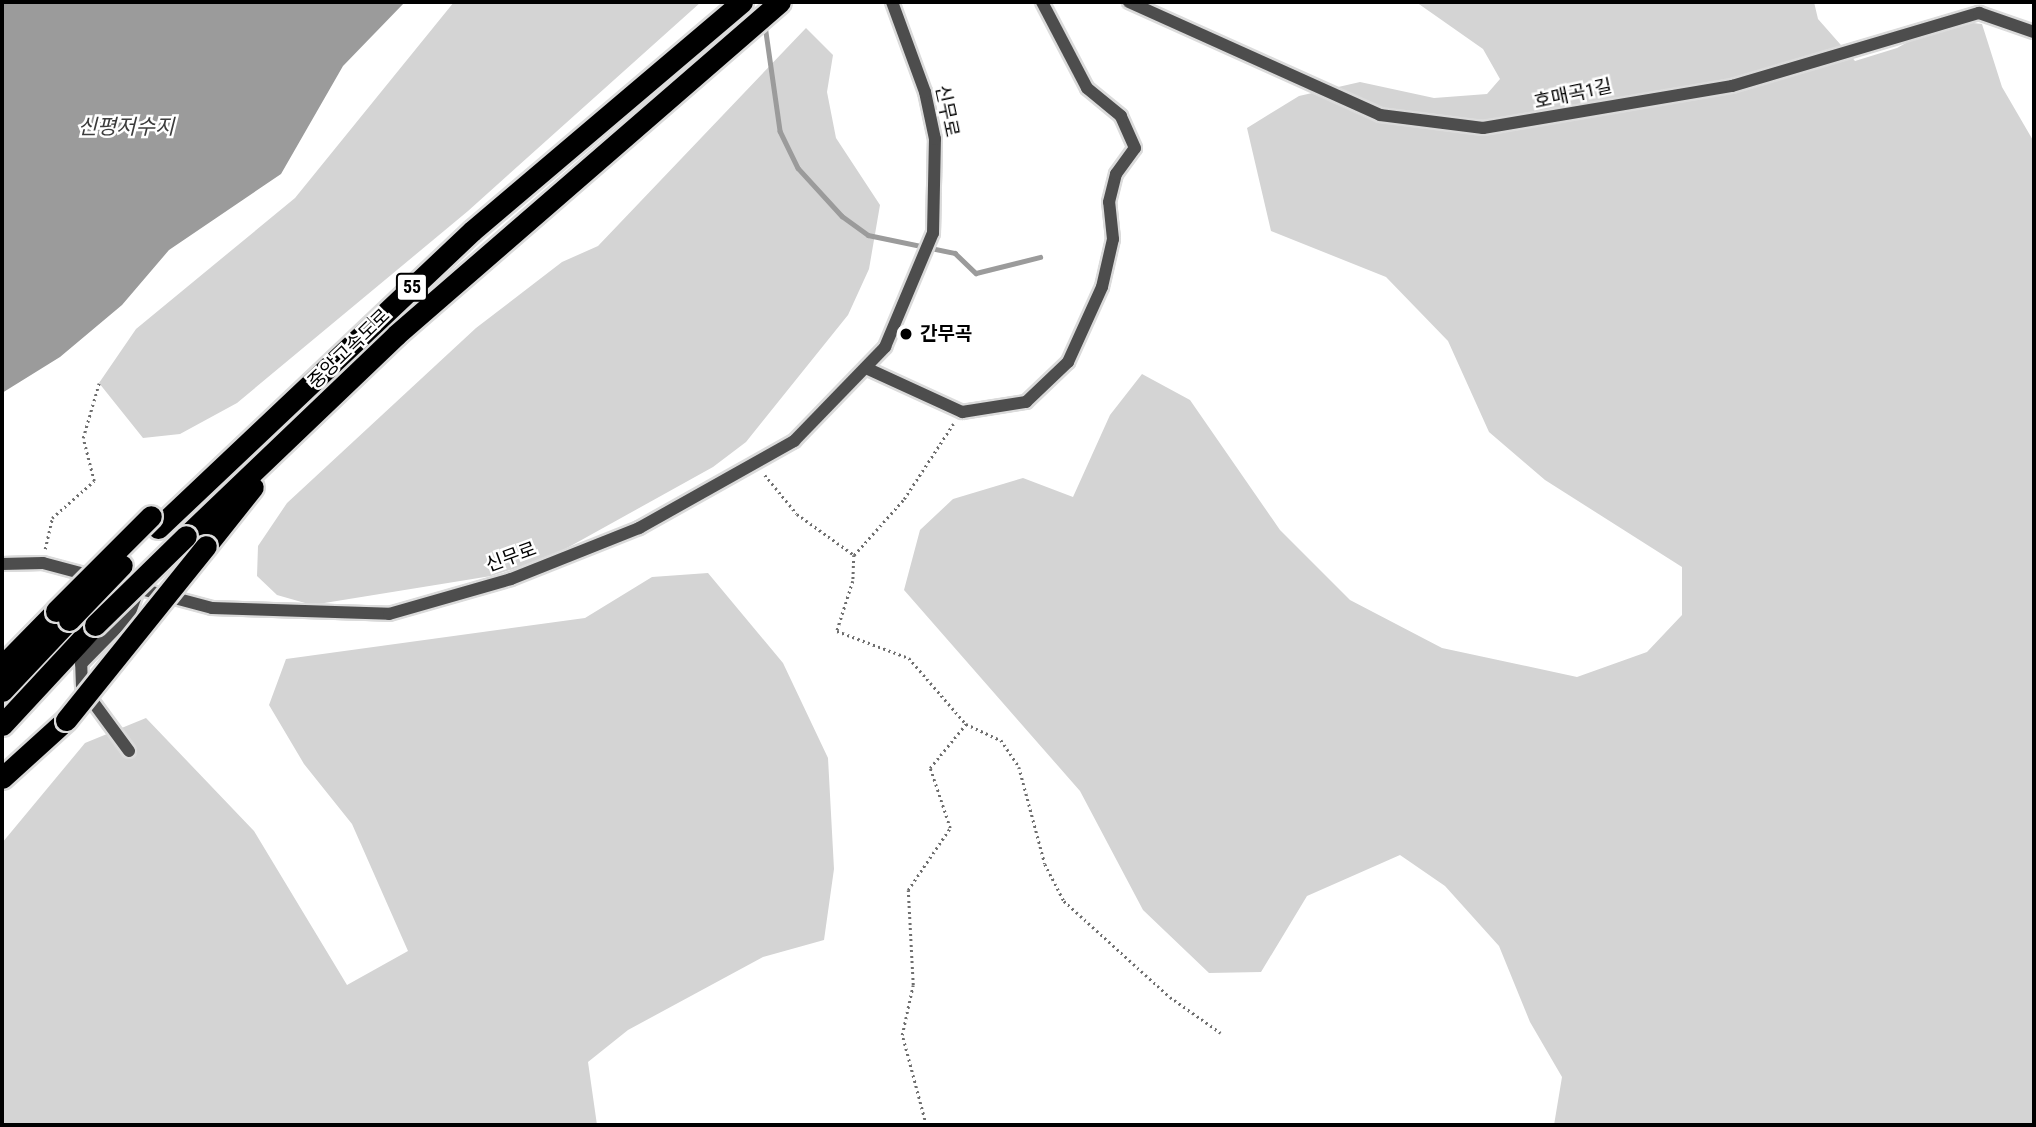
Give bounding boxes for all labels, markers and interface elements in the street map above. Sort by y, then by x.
street label: 호매곡1길 [1532,75,1614,113]
street label: 신무로 [930,83,964,139]
water label: 신평저수지 [78,114,174,140]
road number: 55 [394,272,430,302]
street label: 중앙고속도로 [303,304,395,394]
place label: 간무곡 [920,323,972,345]
marker: 간무곡 [898,326,914,342]
street label: 신무로 [482,537,540,577]

